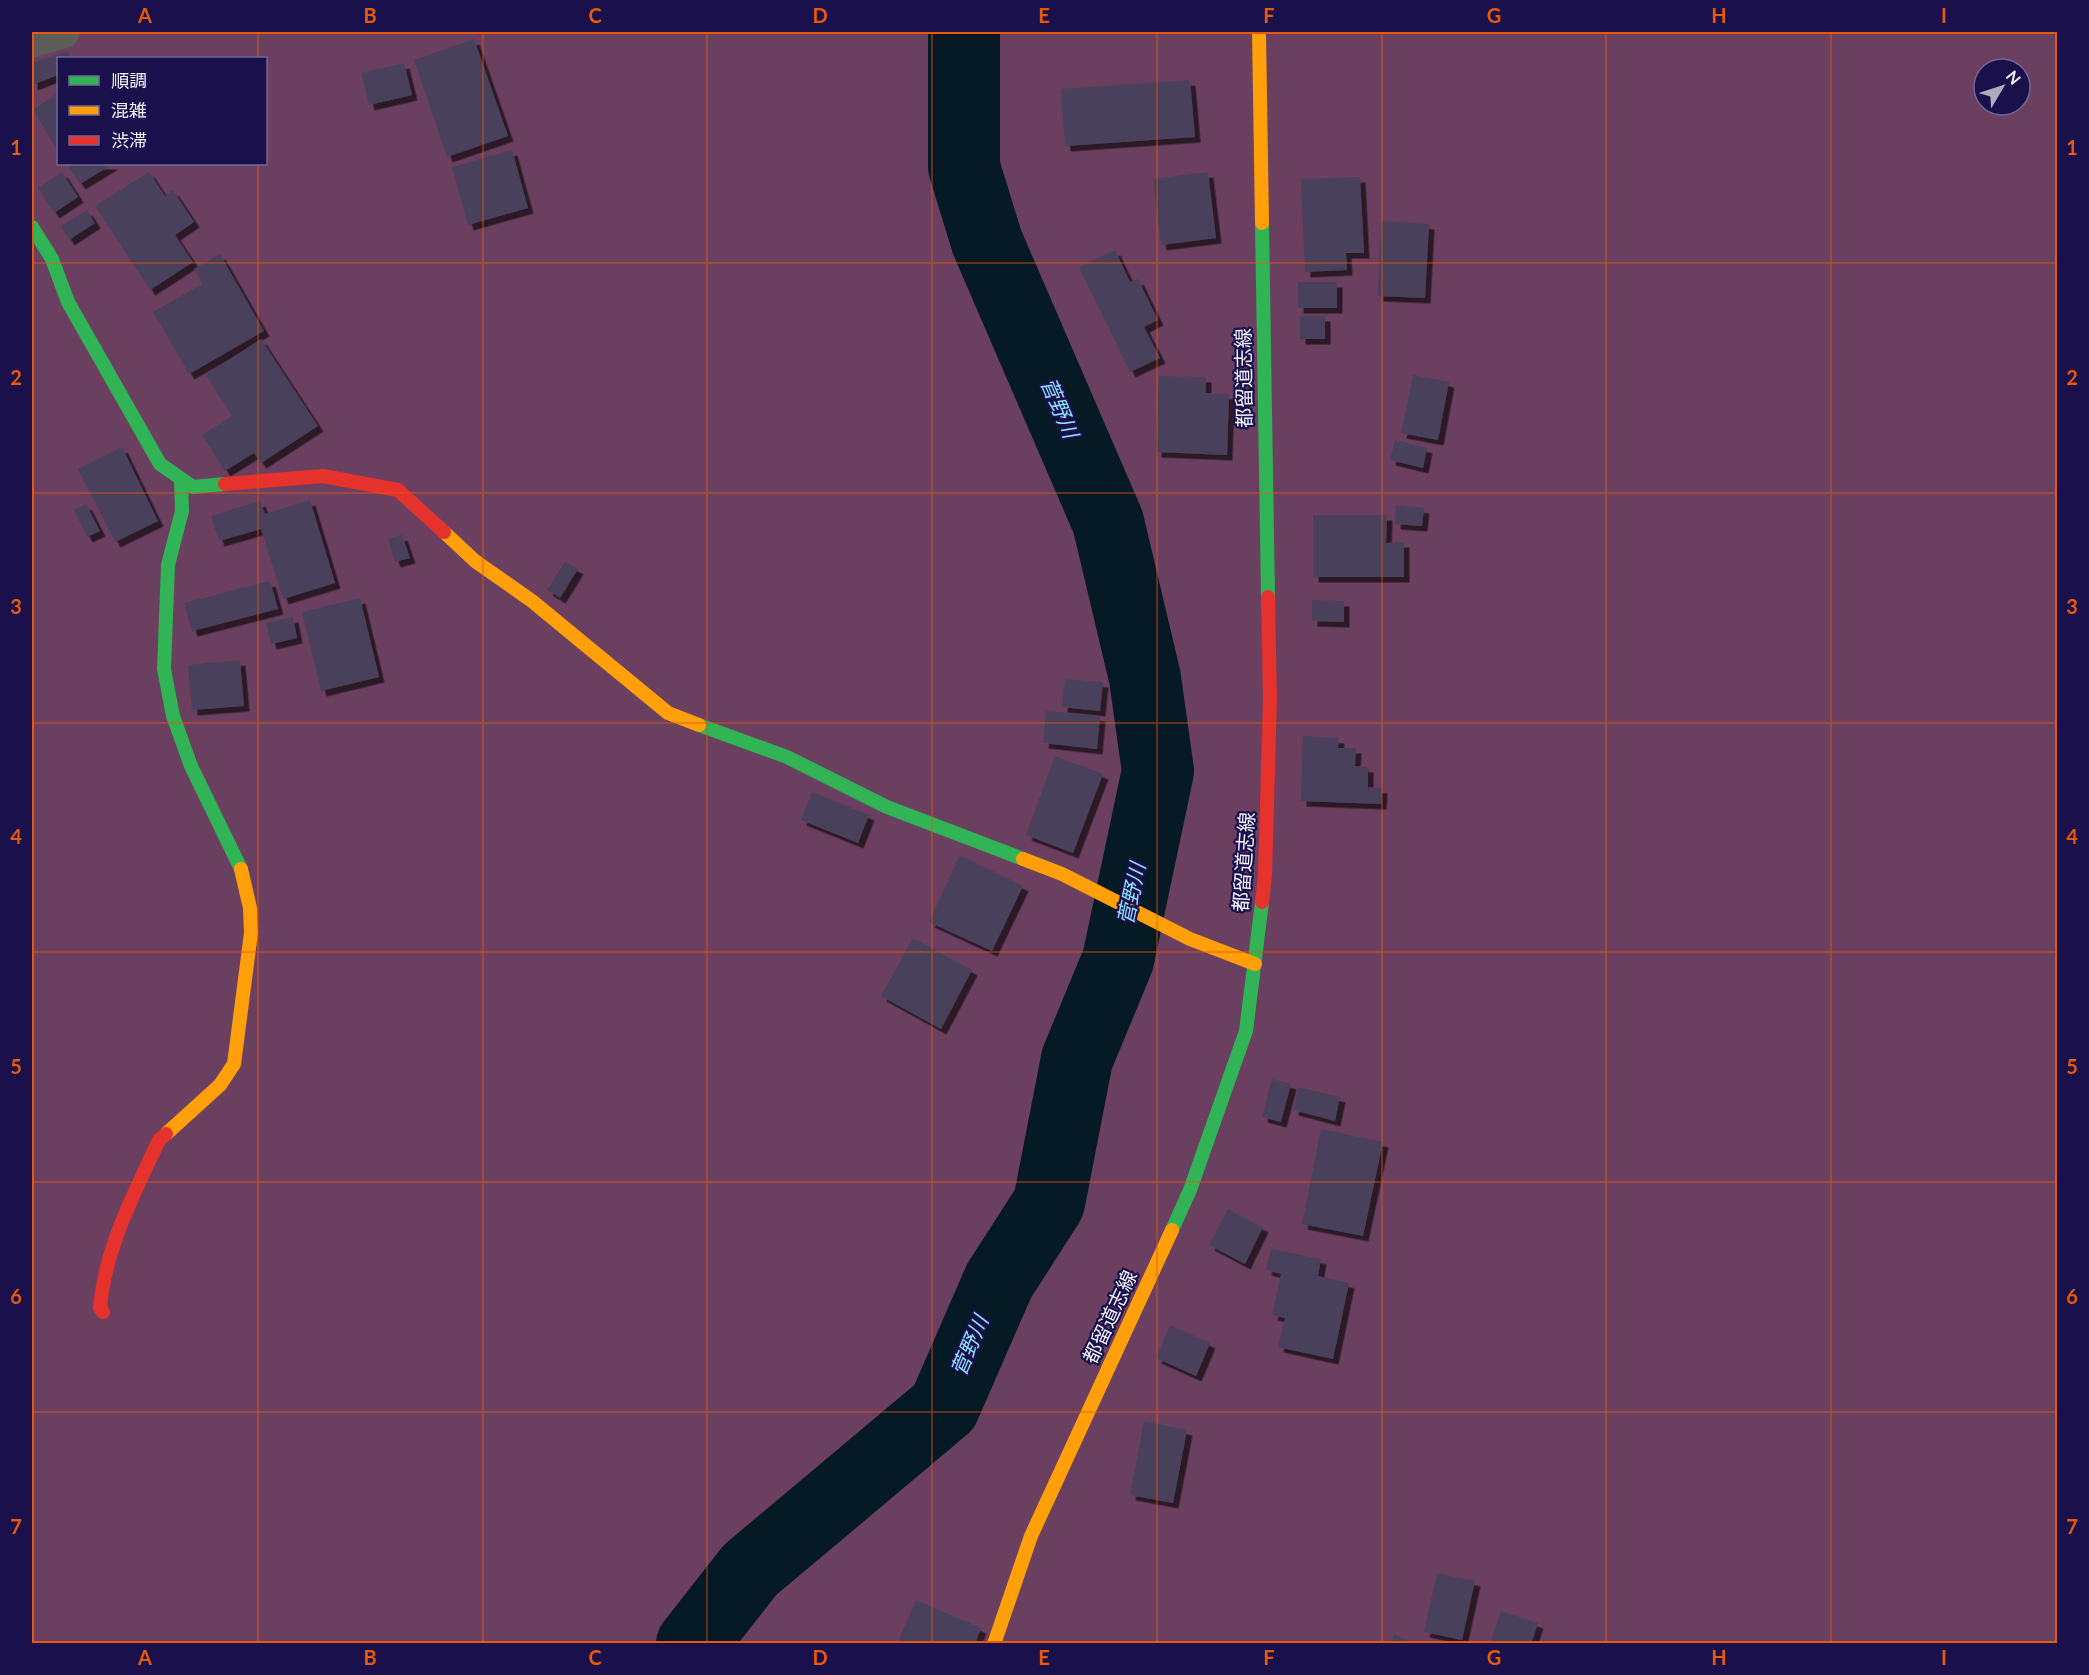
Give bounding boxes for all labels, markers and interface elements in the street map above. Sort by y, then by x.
text: A [137,3,152,27]
text: B [363,3,377,27]
text: C [588,3,602,27]
text: D [812,3,828,27]
text: E [1038,3,1050,27]
text: F [1263,3,1275,27]
text: G [1487,3,1501,27]
text: H [1711,3,1727,27]
text: I [1941,3,1947,27]
legend [57,57,267,165]
north arrow [1972,57,2032,117]
text: N [2003,66,2025,88]
text: 順調 [111,69,147,91]
text: 混雑 [111,99,147,121]
text: 渋滞 [111,129,147,151]
text: 1 [10,135,22,159]
text: 1 [2066,135,2078,159]
street label: 都留道志線 [1230,328,1256,428]
text: 2 [10,365,22,389]
text: 2 [2066,365,2078,389]
water label: 菅野川 [1037,374,1085,443]
text: 3 [10,594,22,618]
text: 3 [2066,594,2078,618]
street label: 都留道志線 [1228,811,1258,913]
text: 4 [10,824,22,848]
text: 4 [2066,824,2078,848]
water label: 菅野川 [1112,858,1150,927]
text: 5 [10,1054,22,1078]
text: 5 [2066,1054,2078,1078]
street label: 都留道志線 [1077,1266,1141,1367]
text: 6 [10,1284,22,1308]
text: 6 [2066,1284,2078,1308]
water label: 菅野川 [945,1310,993,1379]
text: 7 [10,1514,22,1538]
text: 7 [2066,1514,2078,1538]
text: A [137,1645,152,1669]
text: B [363,1645,377,1669]
text: C [588,1645,602,1669]
text: D [812,1645,828,1669]
text: E [1038,1645,1050,1669]
text: F [1263,1645,1275,1669]
text: G [1487,1645,1501,1669]
text: H [1711,1645,1727,1669]
text: I [1941,1645,1947,1669]

